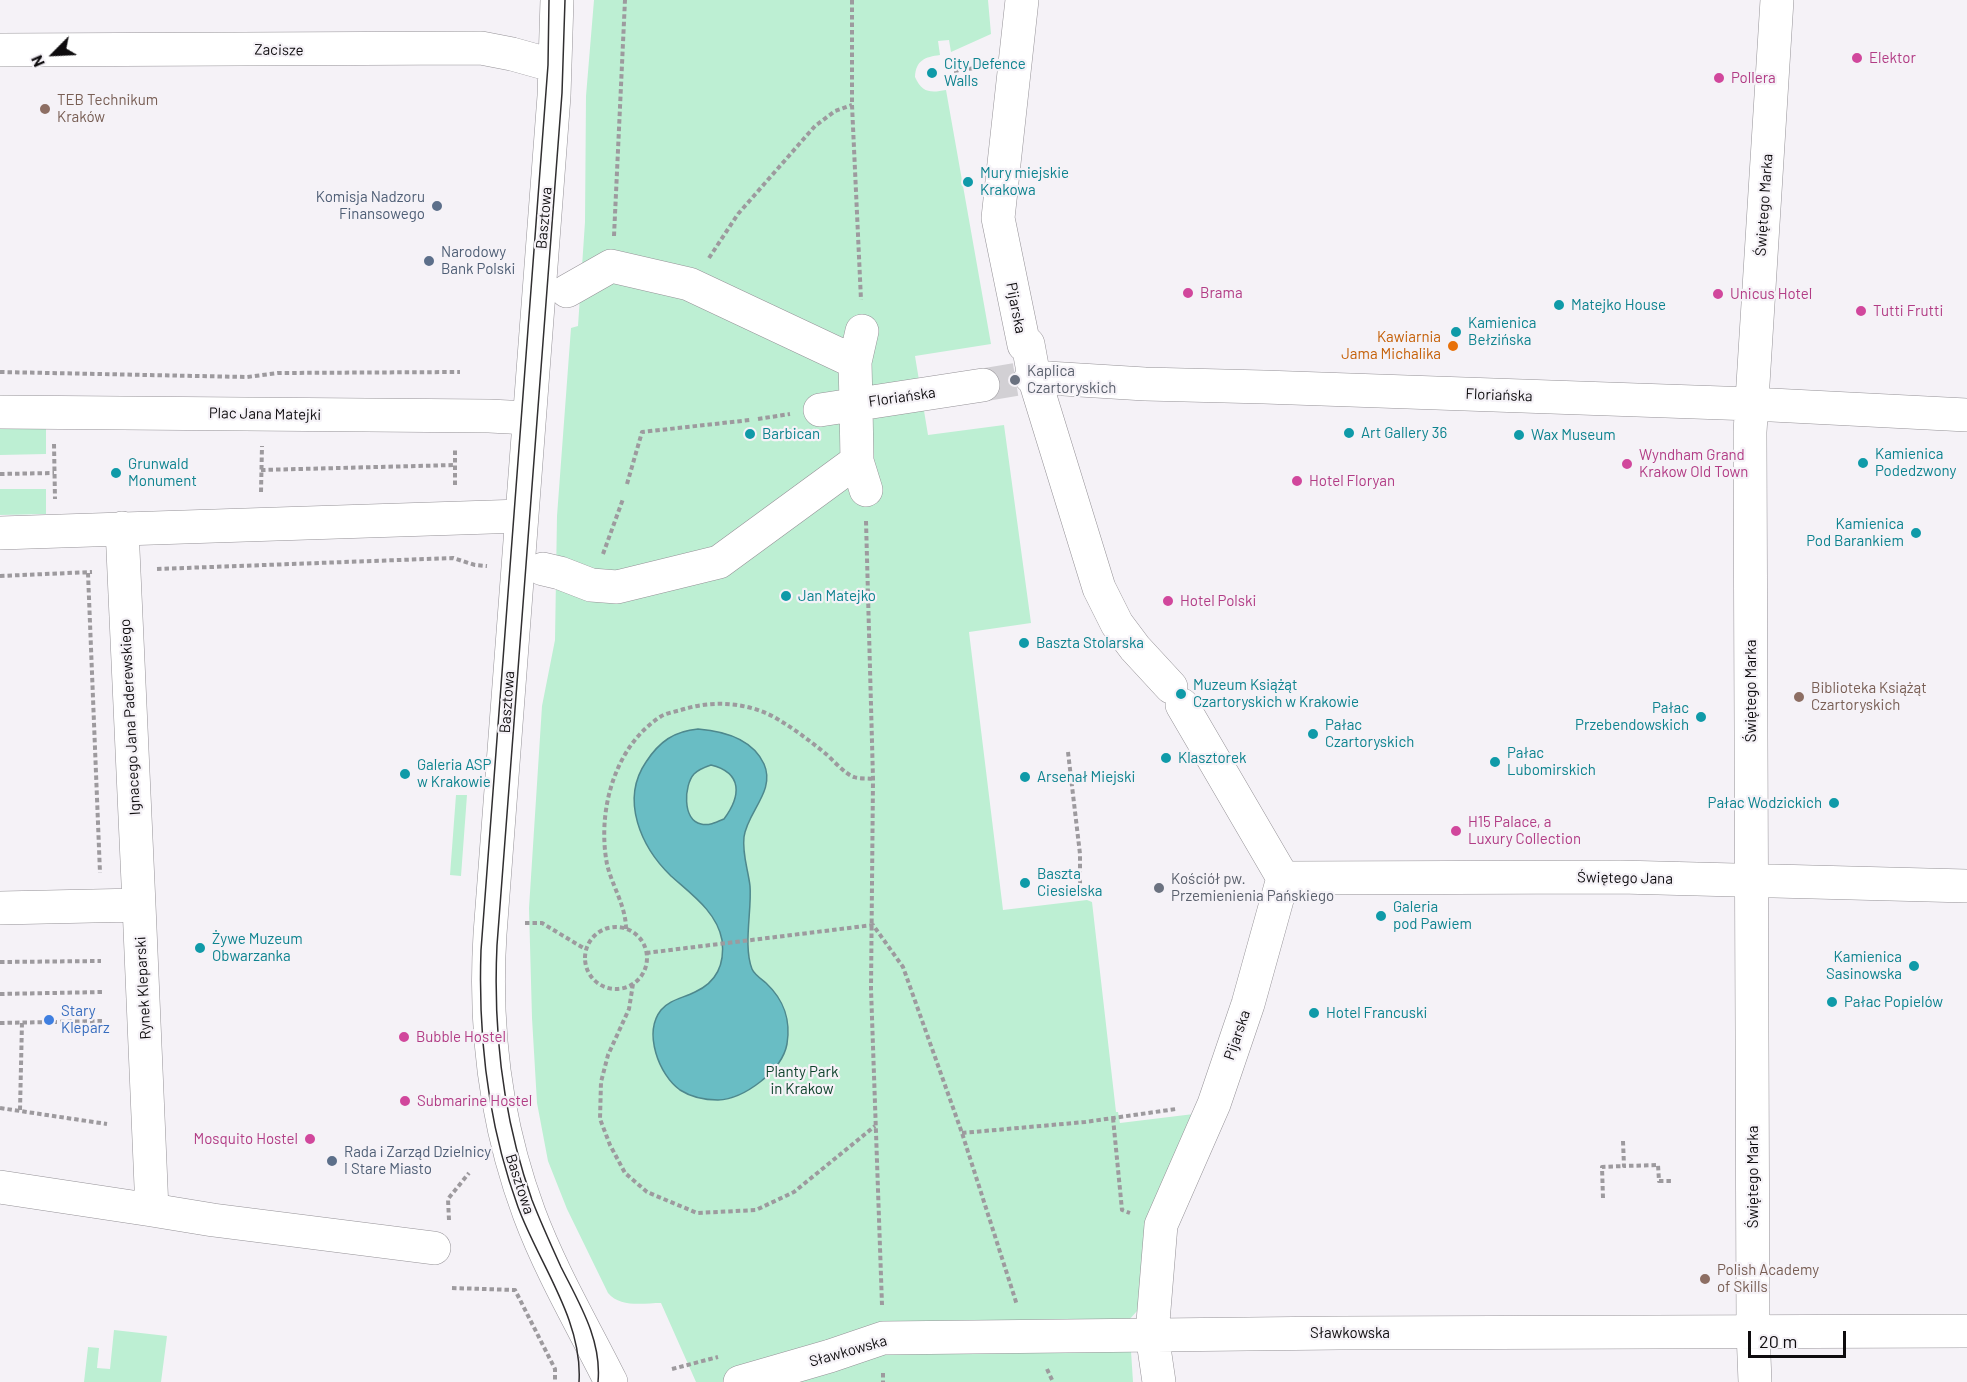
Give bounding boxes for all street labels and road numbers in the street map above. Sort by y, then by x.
street label: Zacisze [254,41,304,59]
street label: Świętego Marka [1751,153,1777,257]
street label: Basztowa [532,186,556,250]
street label: Pijarska [1002,281,1030,335]
street label: Floriańska [867,383,937,411]
street label: Floriańska [1465,385,1533,405]
street label: Plac Jana Matejki [209,404,321,424]
street label: Ignacego Jana Paderewskiego [116,618,144,816]
street label: Świętego Marka [1742,640,1760,742]
street label: Basztowa [496,670,518,734]
street label: Świętego Jana [1577,868,1673,888]
street label: Rynek Kleparski [131,936,155,1040]
street label: Pijarska [1220,1008,1254,1062]
street label: Świętego Marka [1744,1126,1762,1228]
street label: Basztowa [502,1152,538,1216]
street label: Sławkowska [1310,1324,1390,1342]
street label: Sławkowska [807,1331,889,1371]

